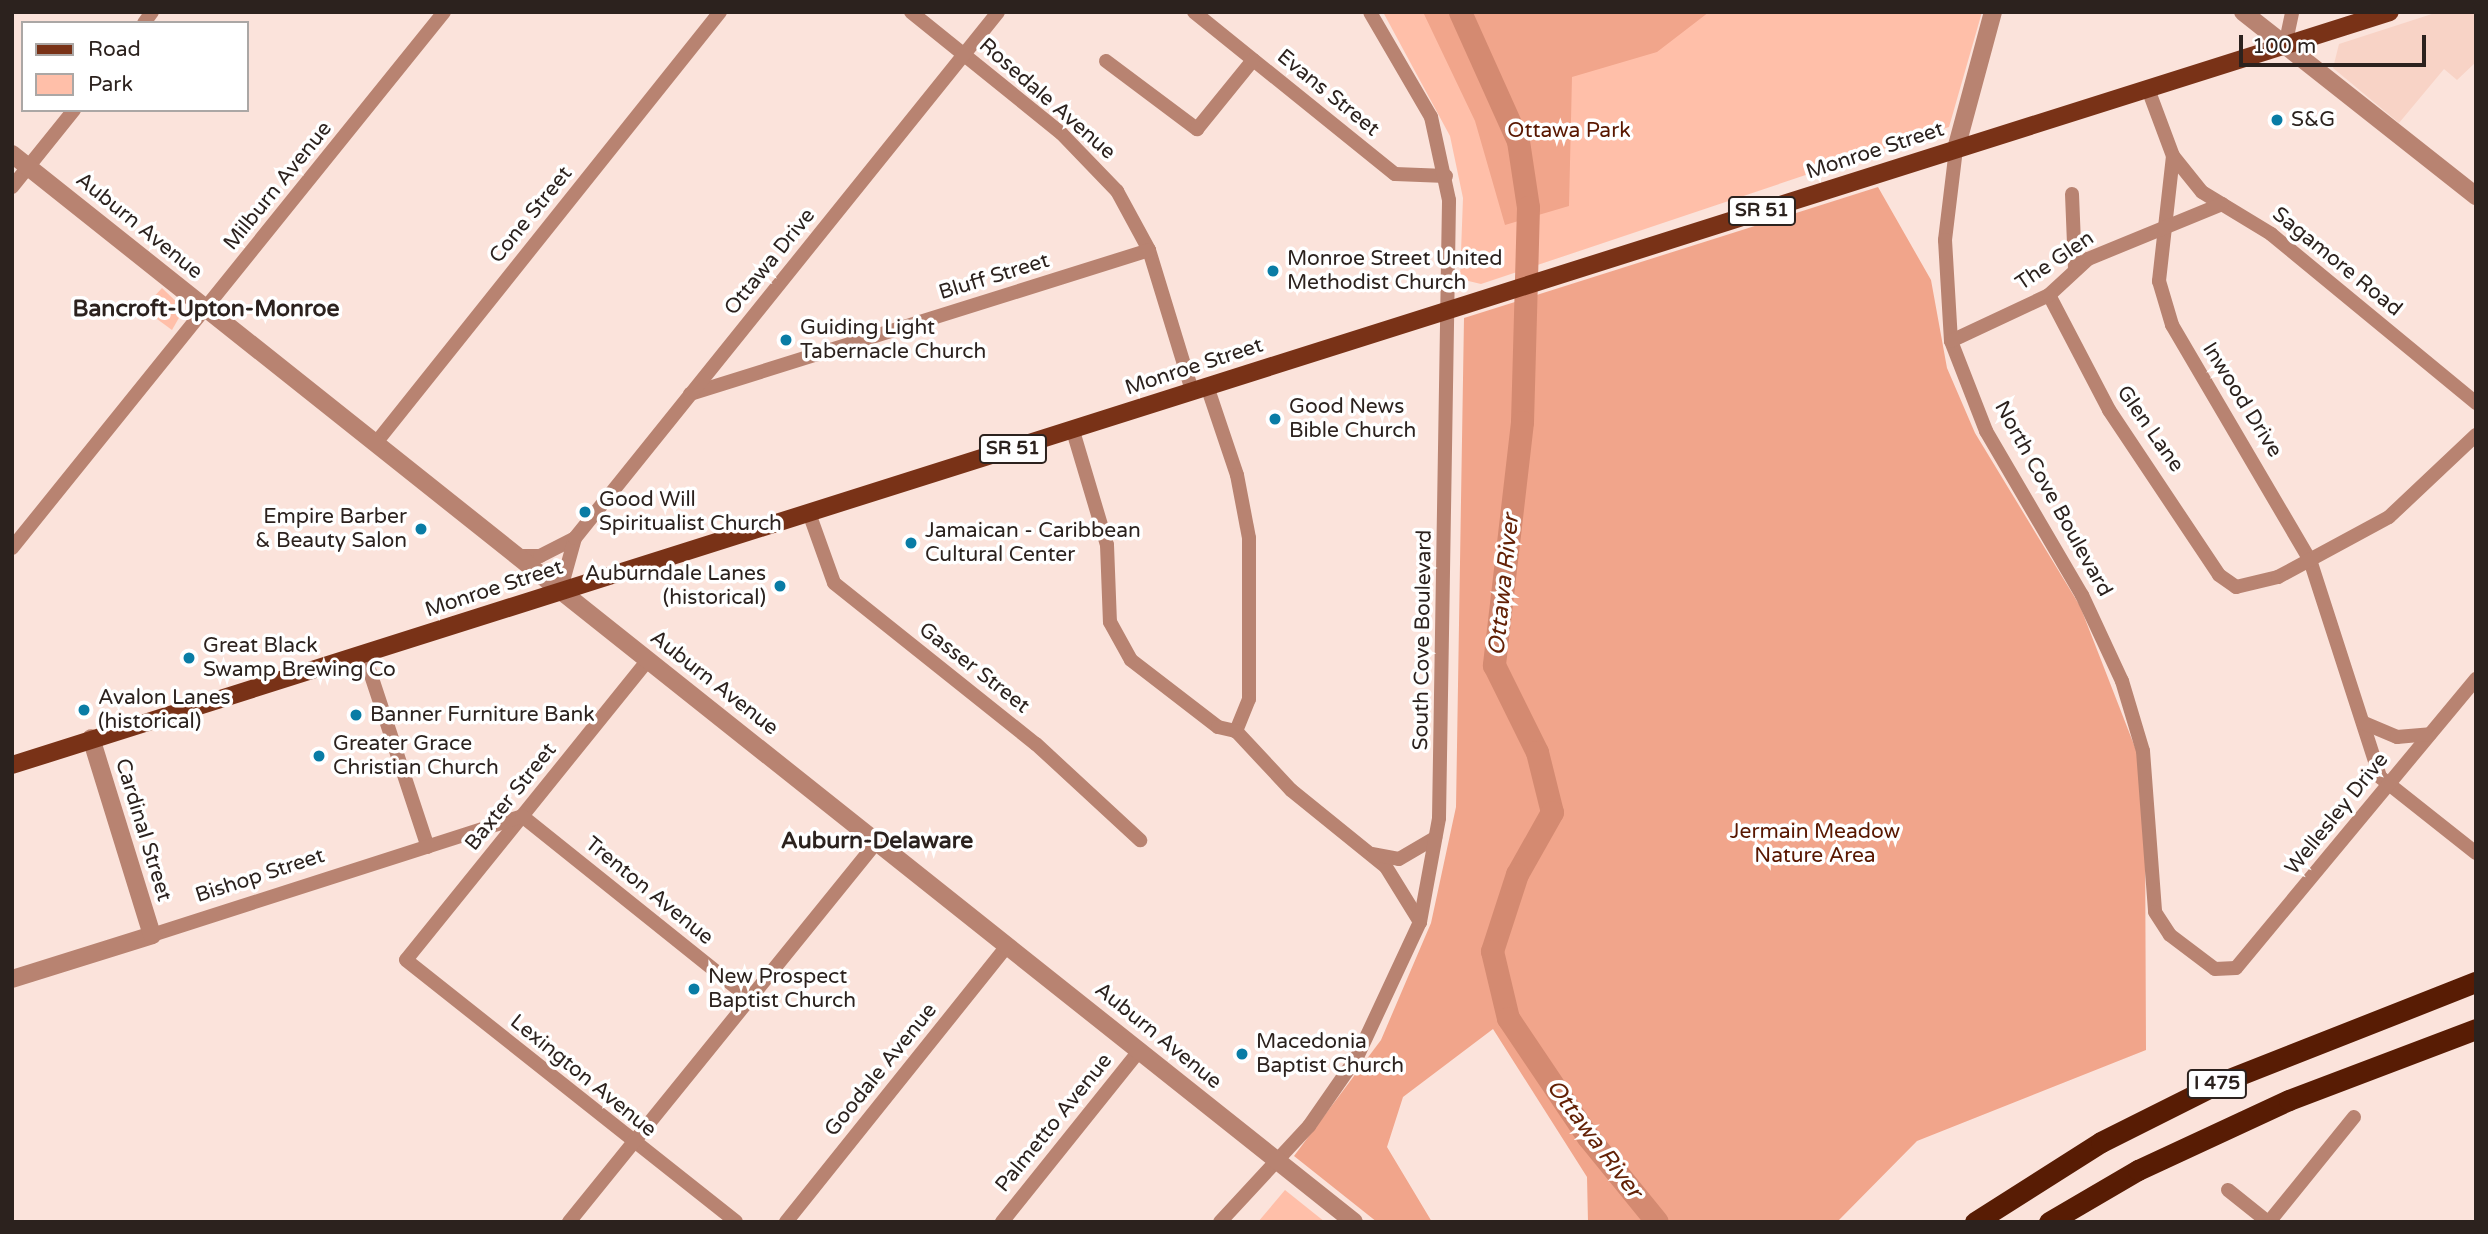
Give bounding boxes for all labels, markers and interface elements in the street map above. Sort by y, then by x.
legend [21,21,248,112]
scale bar [2243,21,2430,65]
street label: Rosedale Avenue [974,33,1120,165]
text: 100 m [2252,34,2316,59]
text: Road [88,37,141,62]
street label: Evans Street [1272,44,1384,142]
text: Park [88,72,133,97]
place label: S&G [2291,107,2335,133]
marker: S&G [2269,112,2285,128]
street label: Milburn Avenue [218,117,338,255]
street label: Monroe Street [1803,117,1947,185]
park label: Ottawa Park [1507,118,1631,144]
street label: Cone Street [484,162,578,268]
street label: Auburn Avenue [71,167,207,285]
road number: SR 51 [1727,196,1797,226]
street label: Sagamore Road [2267,202,2407,322]
street label: Ottawa Drive [719,203,821,321]
street label: The Glen [2011,226,2099,296]
place label: Monroe Street United Methodist Church [1287,246,1502,296]
street label: Bluff Street [936,248,1052,306]
marker: Monroe Street United Methodist Church [1265,263,1281,279]
district label: Bancroft-Upton-Monroe [73,295,339,323]
place label: Guiding Light Tabernacle Church [800,315,986,365]
marker: Guiding Light Tabernacle Church [778,332,794,348]
street label: Monroe Street [1122,333,1266,401]
street label: Inwood Drive [2197,338,2287,462]
street label: Glen Lane [2111,381,2189,477]
place label: Good News Bible Church [1289,394,1416,444]
street label: North Cove Boulevard [1989,397,2117,601]
marker: Good News Bible Church [1267,411,1283,427]
road number: SR 51 [978,433,1048,464]
place label: Good Will Spiritualist Church [599,487,782,537]
place label: Empire Barber & Beauty Salon [255,504,407,554]
marker: Good Will Spiritualist Church [577,504,593,520]
water label: Ottawa River [1483,513,1525,657]
place label: Jamaican - Caribbean Cultural Center [925,518,1141,568]
marker: Empire Barber & Beauty Salon [413,521,429,537]
street label: South Cove Boulevard [1408,529,1438,751]
marker: Jamaican - Caribbean Cultural Center [903,535,919,551]
street label: Monroe Street [422,555,566,623]
place label: Auburndale Lanes (historical) [585,561,766,611]
marker: Auburndale Lanes (historical) [772,578,788,594]
street label: Gasser Street [914,617,1034,719]
street label: Auburn Avenue [645,625,783,741]
place label: Great Black Swamp Brewing Co [203,633,396,683]
marker: Great Black Swamp Brewing Co [181,650,197,666]
place label: Avalon Lanes (historical) [98,685,231,735]
marker: Avalon Lanes (historical) [76,702,92,718]
place label: Banner Furniture Bank [370,702,595,728]
marker: Banner Furniture Bank [348,707,364,723]
place label: Greater Grace Christian Church [333,731,499,781]
street label: Baxter Street [460,738,562,856]
marker: Greater Grace Christian Church [311,748,327,764]
street label: Wellesley Drive [2280,748,2394,880]
street label: Cardinal Street [109,756,177,904]
park label: Jermain Meadow Nature Area [1730,819,1900,869]
district label: Auburn-Delaware [781,827,973,855]
street label: Trenton Avenue [580,832,718,950]
street label: Bishop Street [192,843,328,909]
place label: New Prospect Baptist Church [708,964,856,1014]
street label: Auburn Avenue [1090,977,1226,1095]
marker: New Prospect Baptist Church [686,981,702,997]
street label: Goodale Avenue [820,998,942,1142]
street label: Lexington Avenue [505,1009,661,1143]
place label: Macedonia Baptist Church [1256,1029,1404,1079]
marker: Macedonia Baptist Church [1234,1046,1250,1062]
street label: Palmetto Avenue [990,1049,1118,1197]
road number: I 475 [2186,1068,2248,1100]
water label: Ottawa River [1540,1074,1648,1204]

